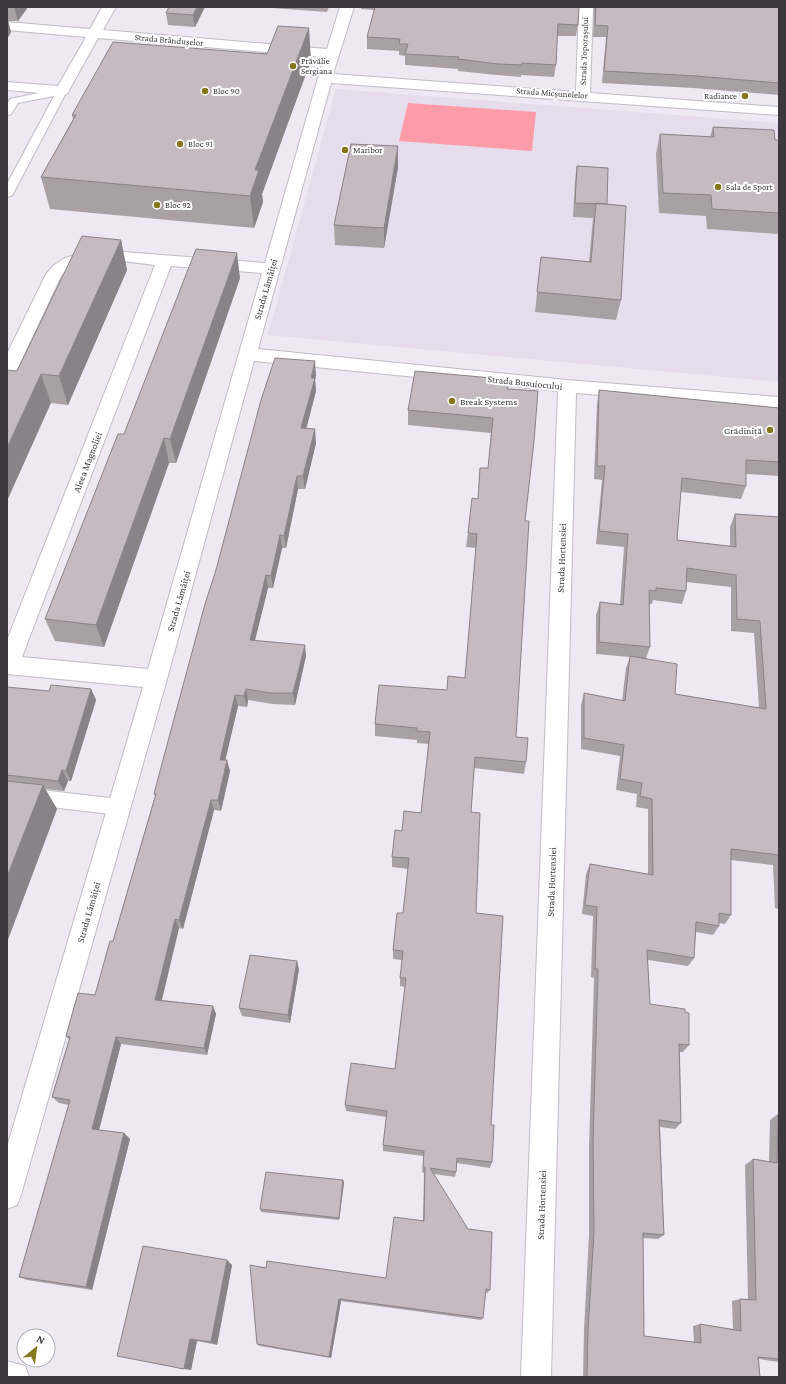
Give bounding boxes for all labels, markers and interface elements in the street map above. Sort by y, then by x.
street label: Strada Toporașului [578,16,591,85]
street label: Strada Brândușelor [134,32,205,49]
place label: Prăvălie Sergiana [301,56,332,76]
marker: Prăvălie Sergiana [288,61,298,71]
marker: Bloc 90 [200,86,210,96]
place label: Bloc 90 [213,86,240,96]
street label: Strada Micșunelelor [516,86,589,102]
place label: Radiance [704,91,737,101]
marker: Radiance [740,91,750,101]
marker: Bloc 91 [175,139,185,149]
place label: Bloc 91 [188,139,213,149]
marker: Maribor [340,145,350,155]
place label: Maribor [353,145,383,155]
marker: Sala de Sport [713,182,723,192]
place label: Sala de Sport [726,182,774,192]
marker: Bloc 92 [152,200,162,210]
place label: Bloc 92 [165,200,191,210]
street label: Strada Lămâiței [252,257,281,321]
street label: Strada Busuiocului [487,373,563,392]
marker: Break Systems [447,396,457,406]
place label: Break Systems [460,396,517,407]
place label: Grădiniță [724,425,762,437]
marker: Grădiniță [765,425,775,435]
street label: Aleea Magnoliei [71,430,104,494]
street label: Strada Hortensiei [555,523,568,593]
street label: Strada Lămâiței [165,569,194,633]
street label: Strada Hortensiei [545,847,558,917]
street label: Strada Lămâiței [75,880,104,944]
street label: Strada Hortensiei [535,1170,548,1240]
north arrow [16,1328,56,1368]
text: N [35,1332,47,1347]

